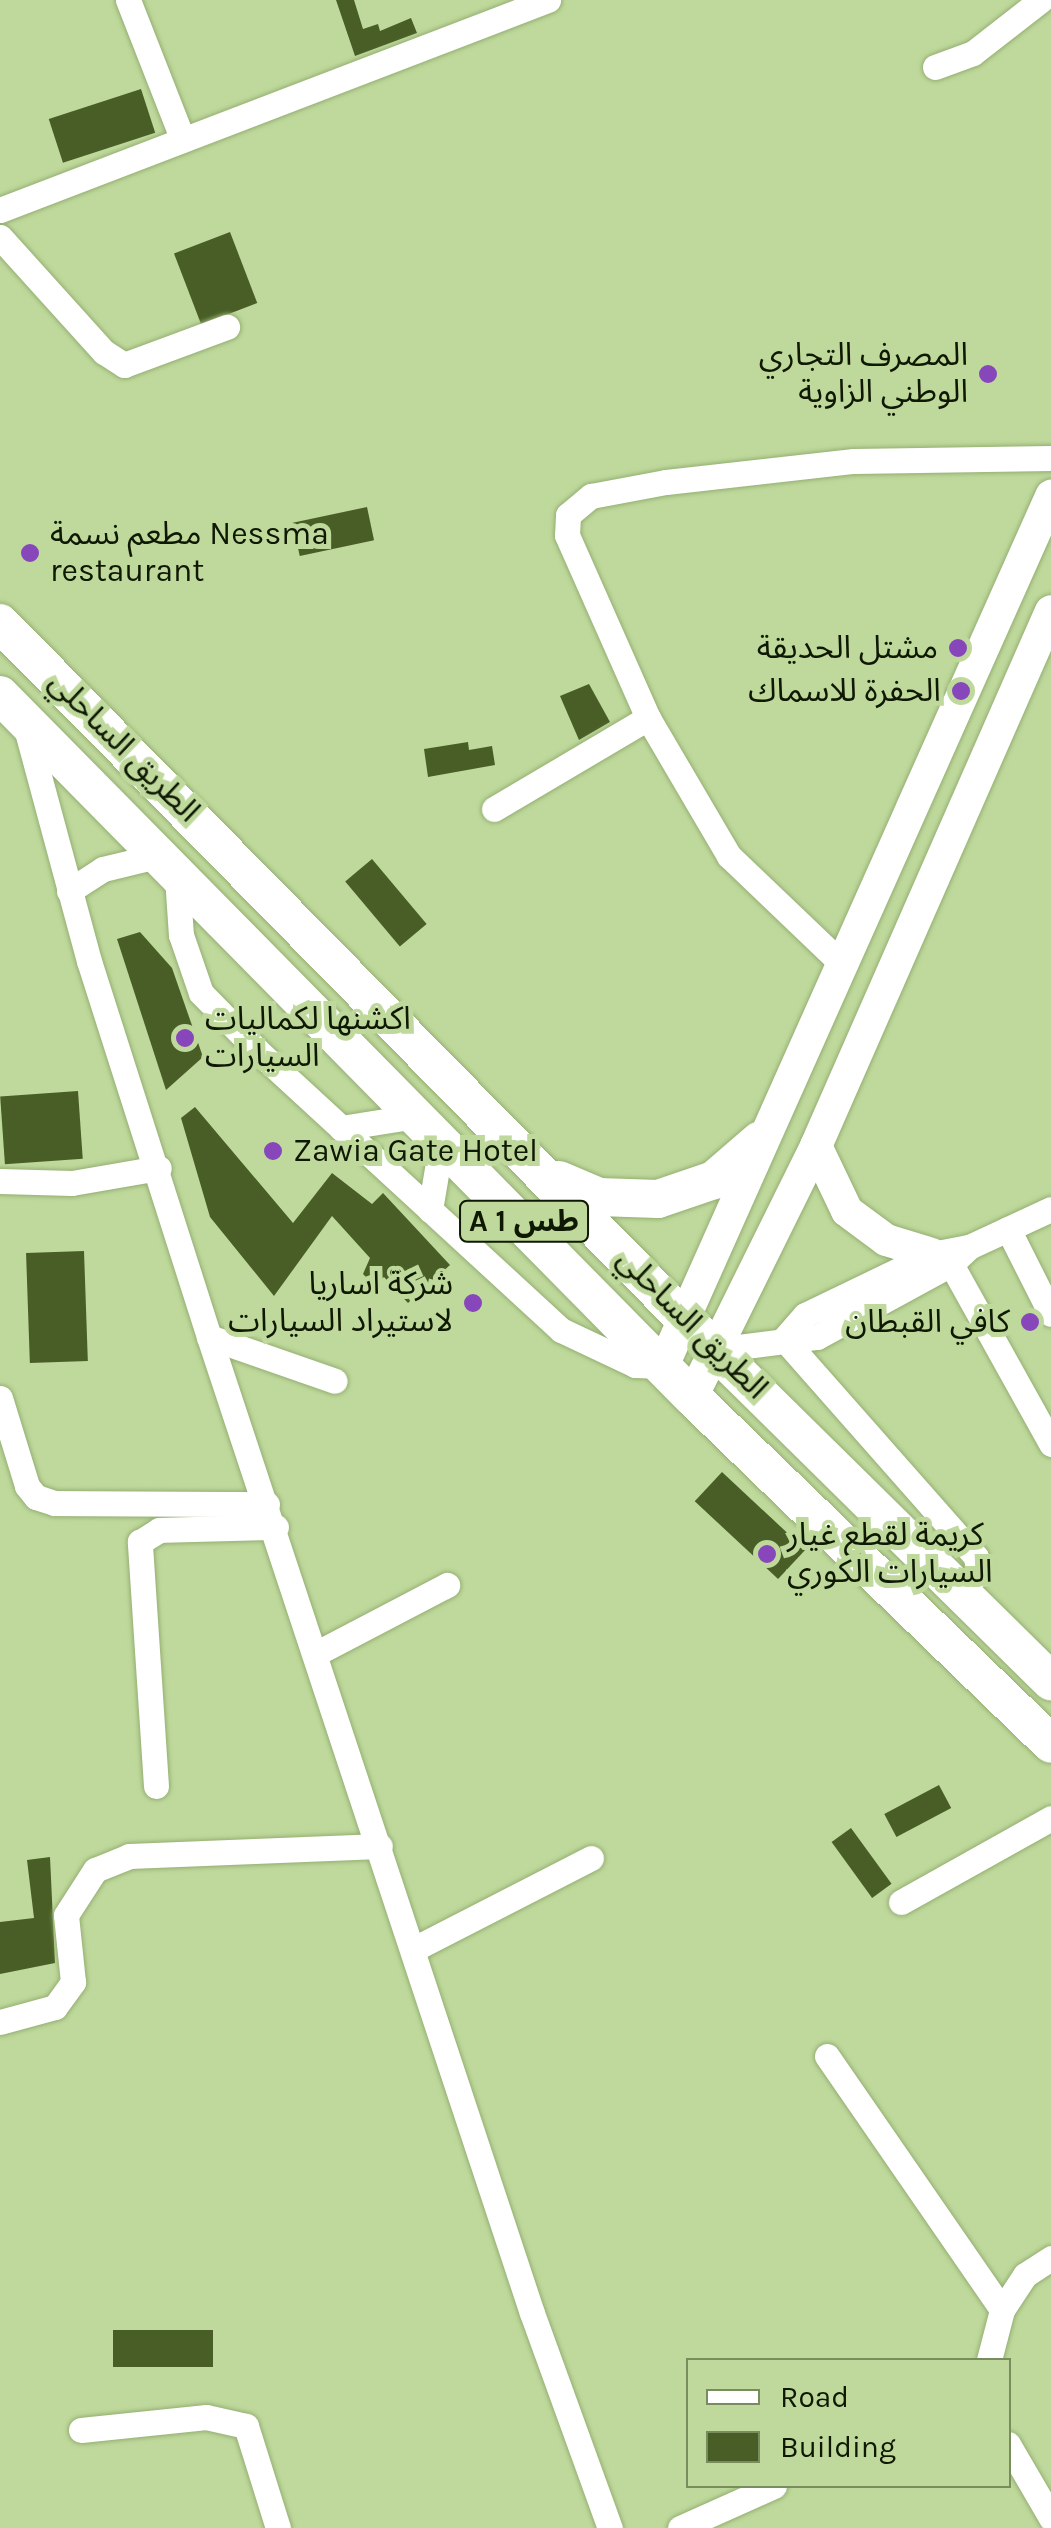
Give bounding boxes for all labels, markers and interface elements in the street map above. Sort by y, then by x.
place label: المصرف التجاري الوطني الزاوية [759,337,968,412]
marker: المصرف التجاري الوطني الزاوية [977,363,999,385]
place label: مطعم نسمة Nessma restaurant [50,516,329,591]
marker: مطعم نسمة Nessma restaurant [19,542,41,564]
place label: مشتل الحديقة [757,629,938,667]
marker: مشتل الحديقة [947,637,969,659]
street label: الطريق الساحلي [40,663,208,831]
place label: الحفرة للاسماك [748,672,941,710]
marker: الحفرة للاسماك [950,680,972,702]
place label: اكشنها لكماليات السيارات [205,1001,411,1076]
marker: اكشنها لكماليات السيارات [174,1027,196,1049]
place label: Zawia Gate Hotel [293,1132,538,1170]
marker: Zawia Gate Hotel [262,1140,284,1162]
road number: A 1 طس [459,1196,589,1246]
street label: الطريق الساحلي [608,1240,776,1408]
place label: شركة اساريا لاستيراد السيارات [228,1266,453,1341]
marker: شركة اساريا لاستيراد السيارات [462,1292,484,1314]
place label: كافي القبطان [845,1303,1010,1341]
marker: كافي القبطان [1019,1311,1041,1333]
place label: كريمة لقطع غيار السيارات الكوري [787,1517,993,1592]
marker: كريمة لقطع غيار السيارات الكوري [756,1543,778,1565]
legend [686,2358,1011,2488]
text: Road [780,2379,849,2415]
text: Building [780,2429,896,2465]

